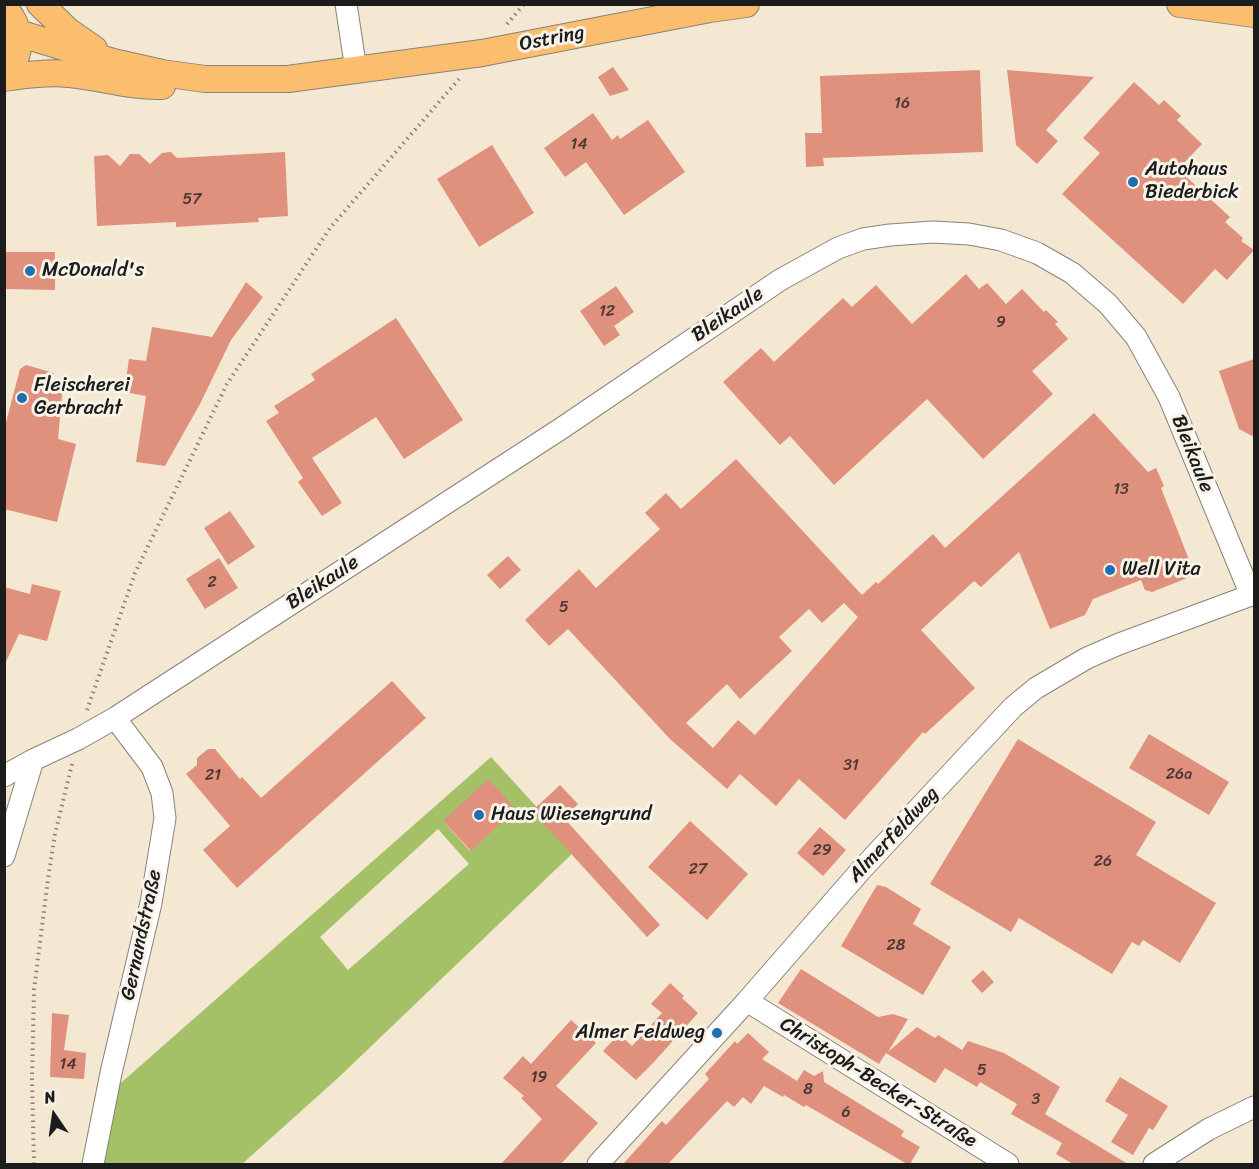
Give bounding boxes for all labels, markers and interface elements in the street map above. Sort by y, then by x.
street label: Ostring [518,21,586,57]
house number: 16 [894,94,910,114]
house number: 14 [571,135,587,155]
place label: Autohaus Biederbick [1145,158,1239,205]
marker: Autohaus Biederbick [1126,175,1140,189]
house number: 57 [183,190,201,210]
place label: McDonald's [42,259,144,283]
marker: McDonald's [23,264,37,278]
street label: Bleikaule [688,282,768,348]
house number: 12 [599,302,615,322]
house number: 9 [996,313,1006,333]
place label: Fleischerei Gerbracht [34,374,130,421]
marker: Fleischerei Gerbracht [15,391,29,405]
street label: Bleikaule [1166,412,1218,496]
house number: 13 [1113,480,1129,500]
street label: Bleikaule [282,551,364,615]
place label: Well Vita [1122,558,1200,582]
marker: Well Vita [1103,563,1117,577]
house number: 2 [207,573,217,593]
house number: 5 [559,598,569,618]
house number: 31 [843,756,859,776]
house number: 26a [1166,765,1192,785]
house number: 21 [205,766,221,786]
street label: Almerfeldweg [844,782,944,888]
place label: Haus Wiesengrund [491,803,651,827]
marker: Haus Wiesengrund [472,808,486,822]
house number: 29 [812,841,832,861]
house number: 26 [1094,852,1112,872]
house number: 27 [689,860,707,880]
street label: Gernandstraße [116,868,168,1002]
house number: 28 [887,936,905,956]
street label: Christoph-Becker-Straße [775,1012,981,1154]
place label: Almer Feldweg [576,1021,705,1045]
marker: Almer Feldweg [710,1026,724,1040]
house number: 14 [60,1055,76,1075]
house number: 5 [977,1061,987,1081]
house number: 19 [531,1068,547,1088]
house number: 8 [803,1080,813,1100]
text: N [41,1082,59,1112]
north arrow [24,1085,84,1145]
house number: 3 [1032,1090,1040,1110]
house number: 6 [841,1103,851,1123]

